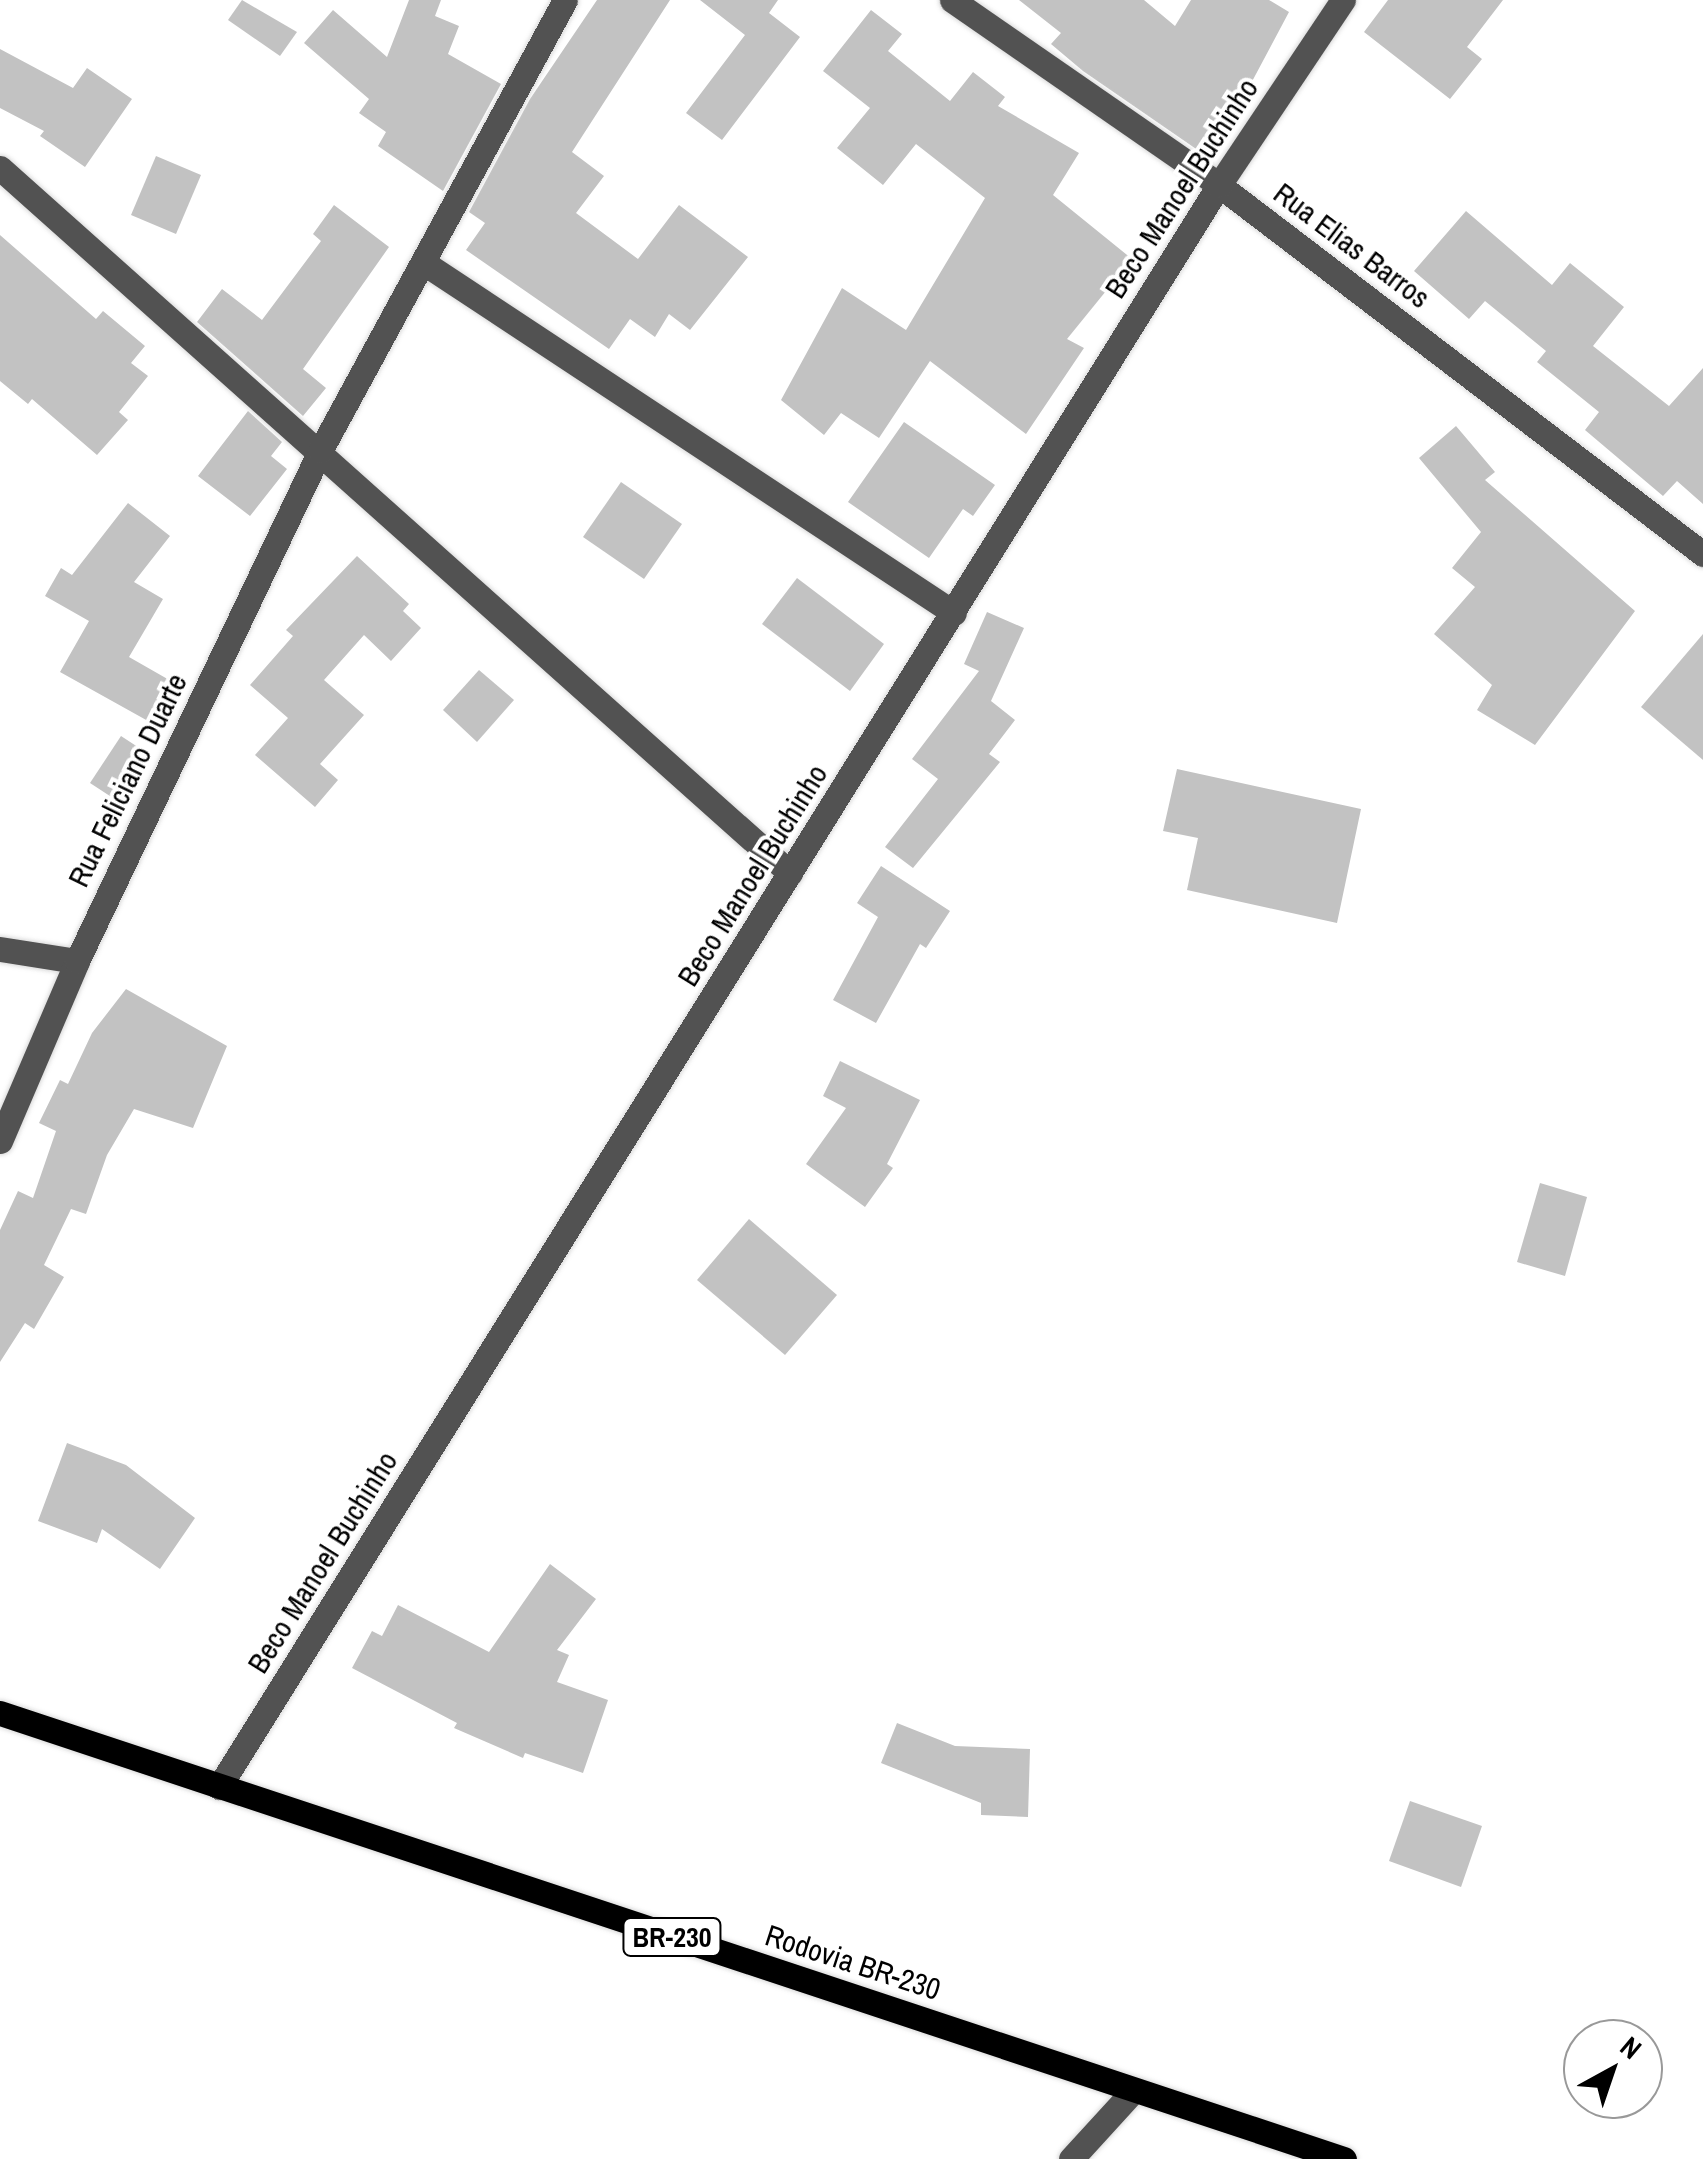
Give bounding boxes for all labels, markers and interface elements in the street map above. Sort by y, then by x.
street label: Beco Manoel Buchinho [1097,72,1265,304]
street label: Rua Elias Barros [1267,175,1437,315]
street label: Rua Feliciano Duarte [60,668,194,892]
street label: Beco Manoel Buchinho [669,758,835,992]
street label: Beco Manoel Buchinho [239,1445,405,1679]
road number: BR-230 [622,1914,722,1960]
street label: Rodovia BR-230 [761,1917,945,2007]
north arrow [1563,2019,1663,2119]
text: N [1612,2028,1650,2067]

